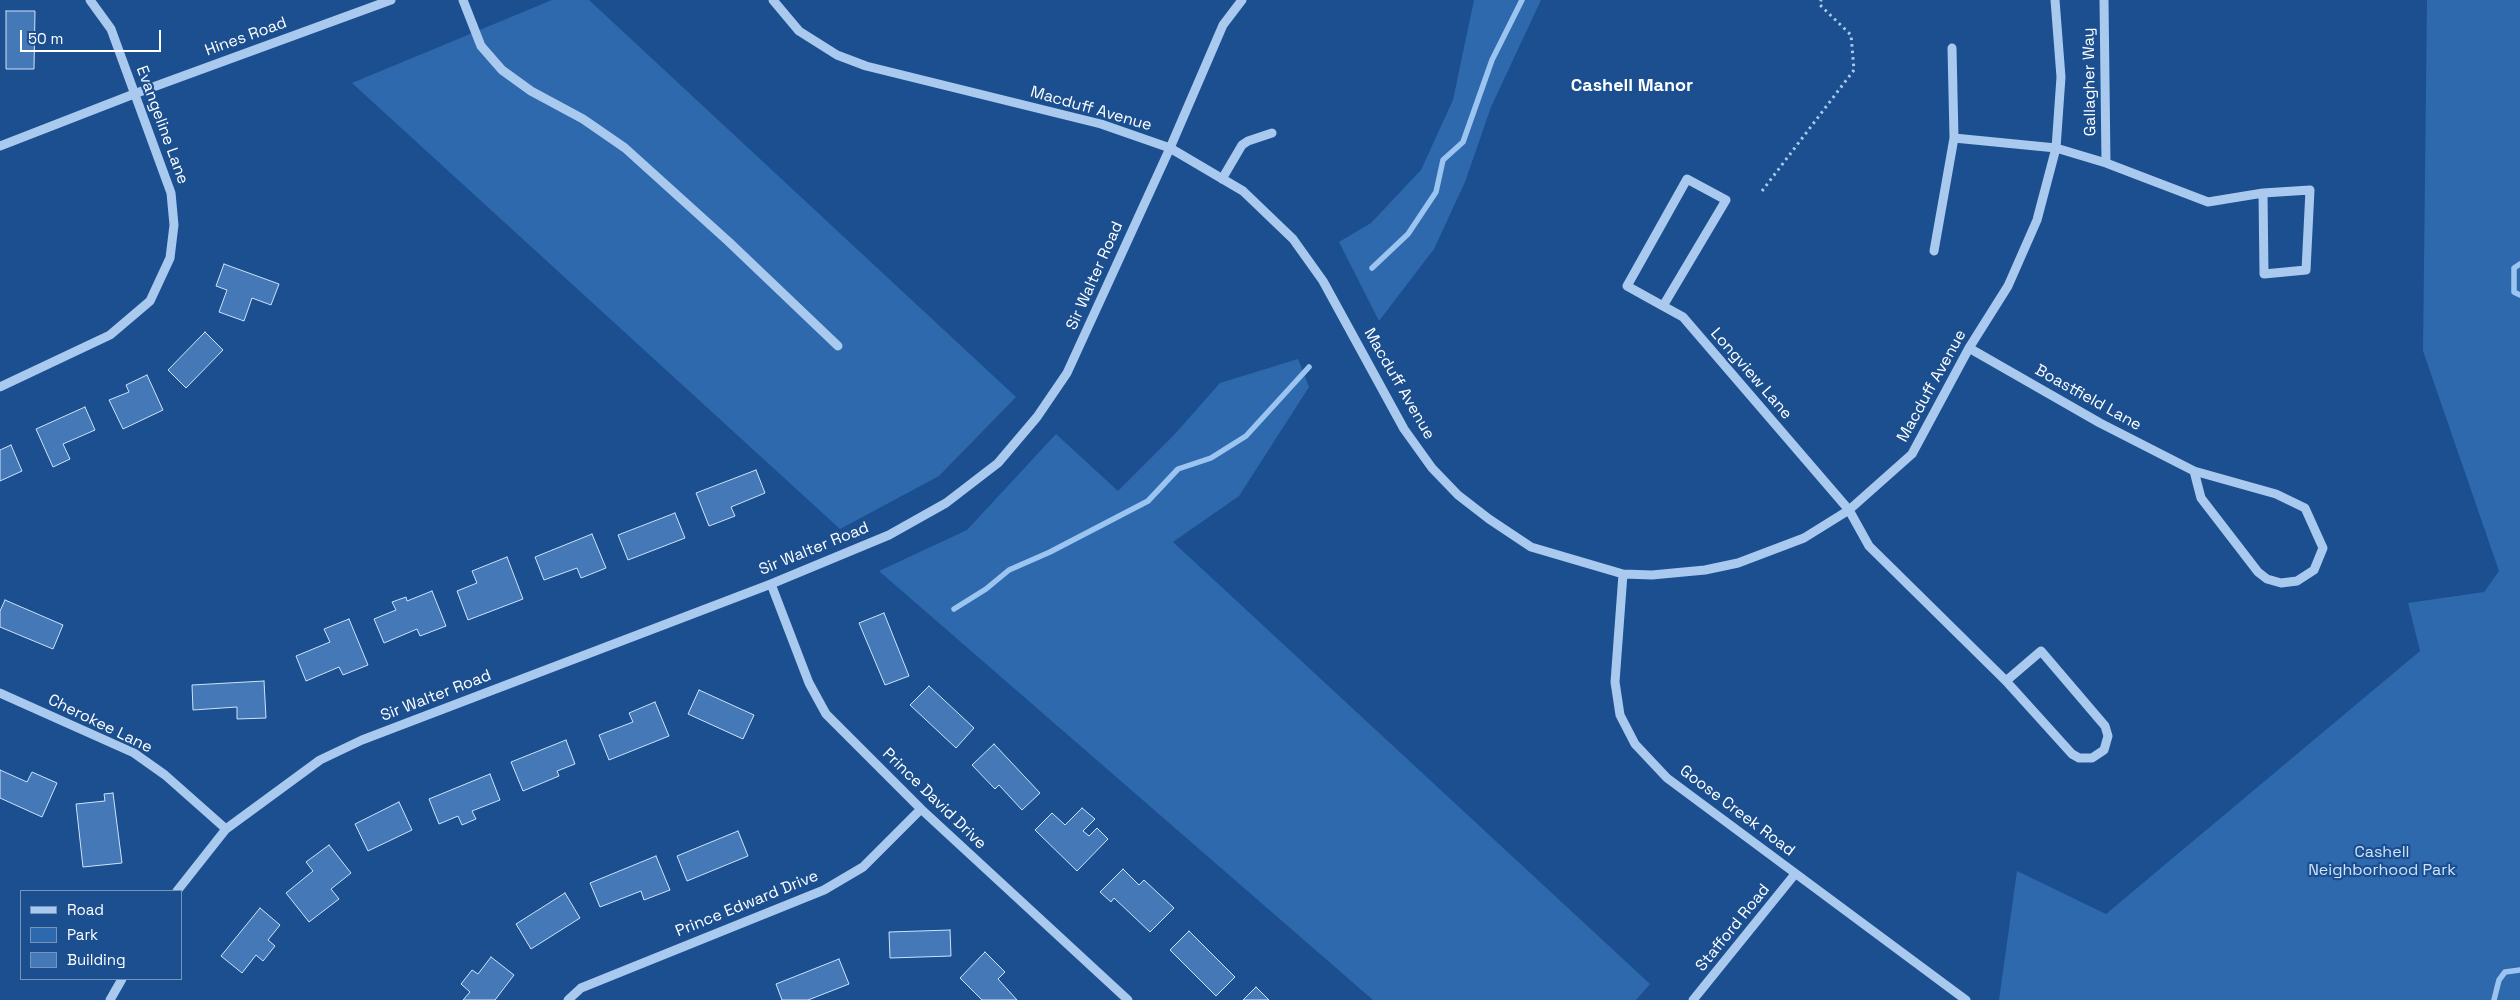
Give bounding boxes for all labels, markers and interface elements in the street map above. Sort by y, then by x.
street label: Hines Road [203,13,289,61]
scale bar [22,20,164,52]
street label: Gallagher Way [2079,27,2101,137]
text: 50 m [28,29,63,48]
street label: Evangeline Lane [132,63,192,187]
district label: Cashell Manor [1571,75,1693,97]
street label: Macduff Avenue [1028,83,1154,135]
street label: Sir Walter Road [1062,219,1128,333]
street label: Longview Lane [1706,324,1796,424]
street label: Macduff Avenue [1359,325,1439,443]
street label: Macduff Avenue [1893,327,1971,445]
street label: Boastfield Lane [2031,361,2145,435]
street label: Sir Walter Road [756,518,872,580]
street label: Sir Walter Road [378,666,494,726]
street label: Cherokee Lane [45,690,155,758]
street label: Prince David Drive [878,744,990,854]
street label: Goose Creek Road [1676,761,1798,861]
park label: Cashell Neighborhood Park [2308,843,2456,881]
street label: Prince Edward Drive [673,867,821,941]
street label: Stafford Road [1692,880,1774,976]
legend [20,890,182,980]
text: Road [67,900,104,919]
text: Park [67,925,98,944]
text: Building [67,950,126,969]

